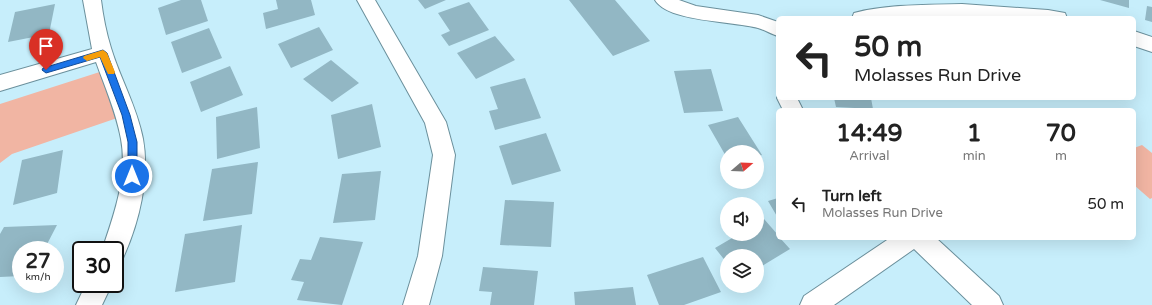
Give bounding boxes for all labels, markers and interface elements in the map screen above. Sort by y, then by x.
pin [29,29,63,70]
text: 50 m [854,30,922,64]
icon: left [788,32,840,84]
icon: arrive [35,35,57,57]
text: Molasses Run Drive [854,64,1021,86]
text: 14:49 [836,119,903,148]
text: 1 [967,119,982,148]
text: 70 [1046,119,1076,148]
north arrow [720,145,764,189]
map controls [720,145,764,293]
text: Arrival [849,148,889,164]
text: min [963,148,986,164]
text: m [1055,148,1067,164]
position arrow [111,155,153,197]
text: Turn left [822,187,882,205]
icon: left [788,193,810,215]
text: 50 m [1087,195,1124,213]
button: sound [720,197,764,241]
text: Molasses Run Drive [822,205,943,221]
speed limit sign: 30 [72,241,124,293]
button: layers [720,249,764,293]
text: 27 [25,250,51,274]
text: km/h [25,271,51,283]

